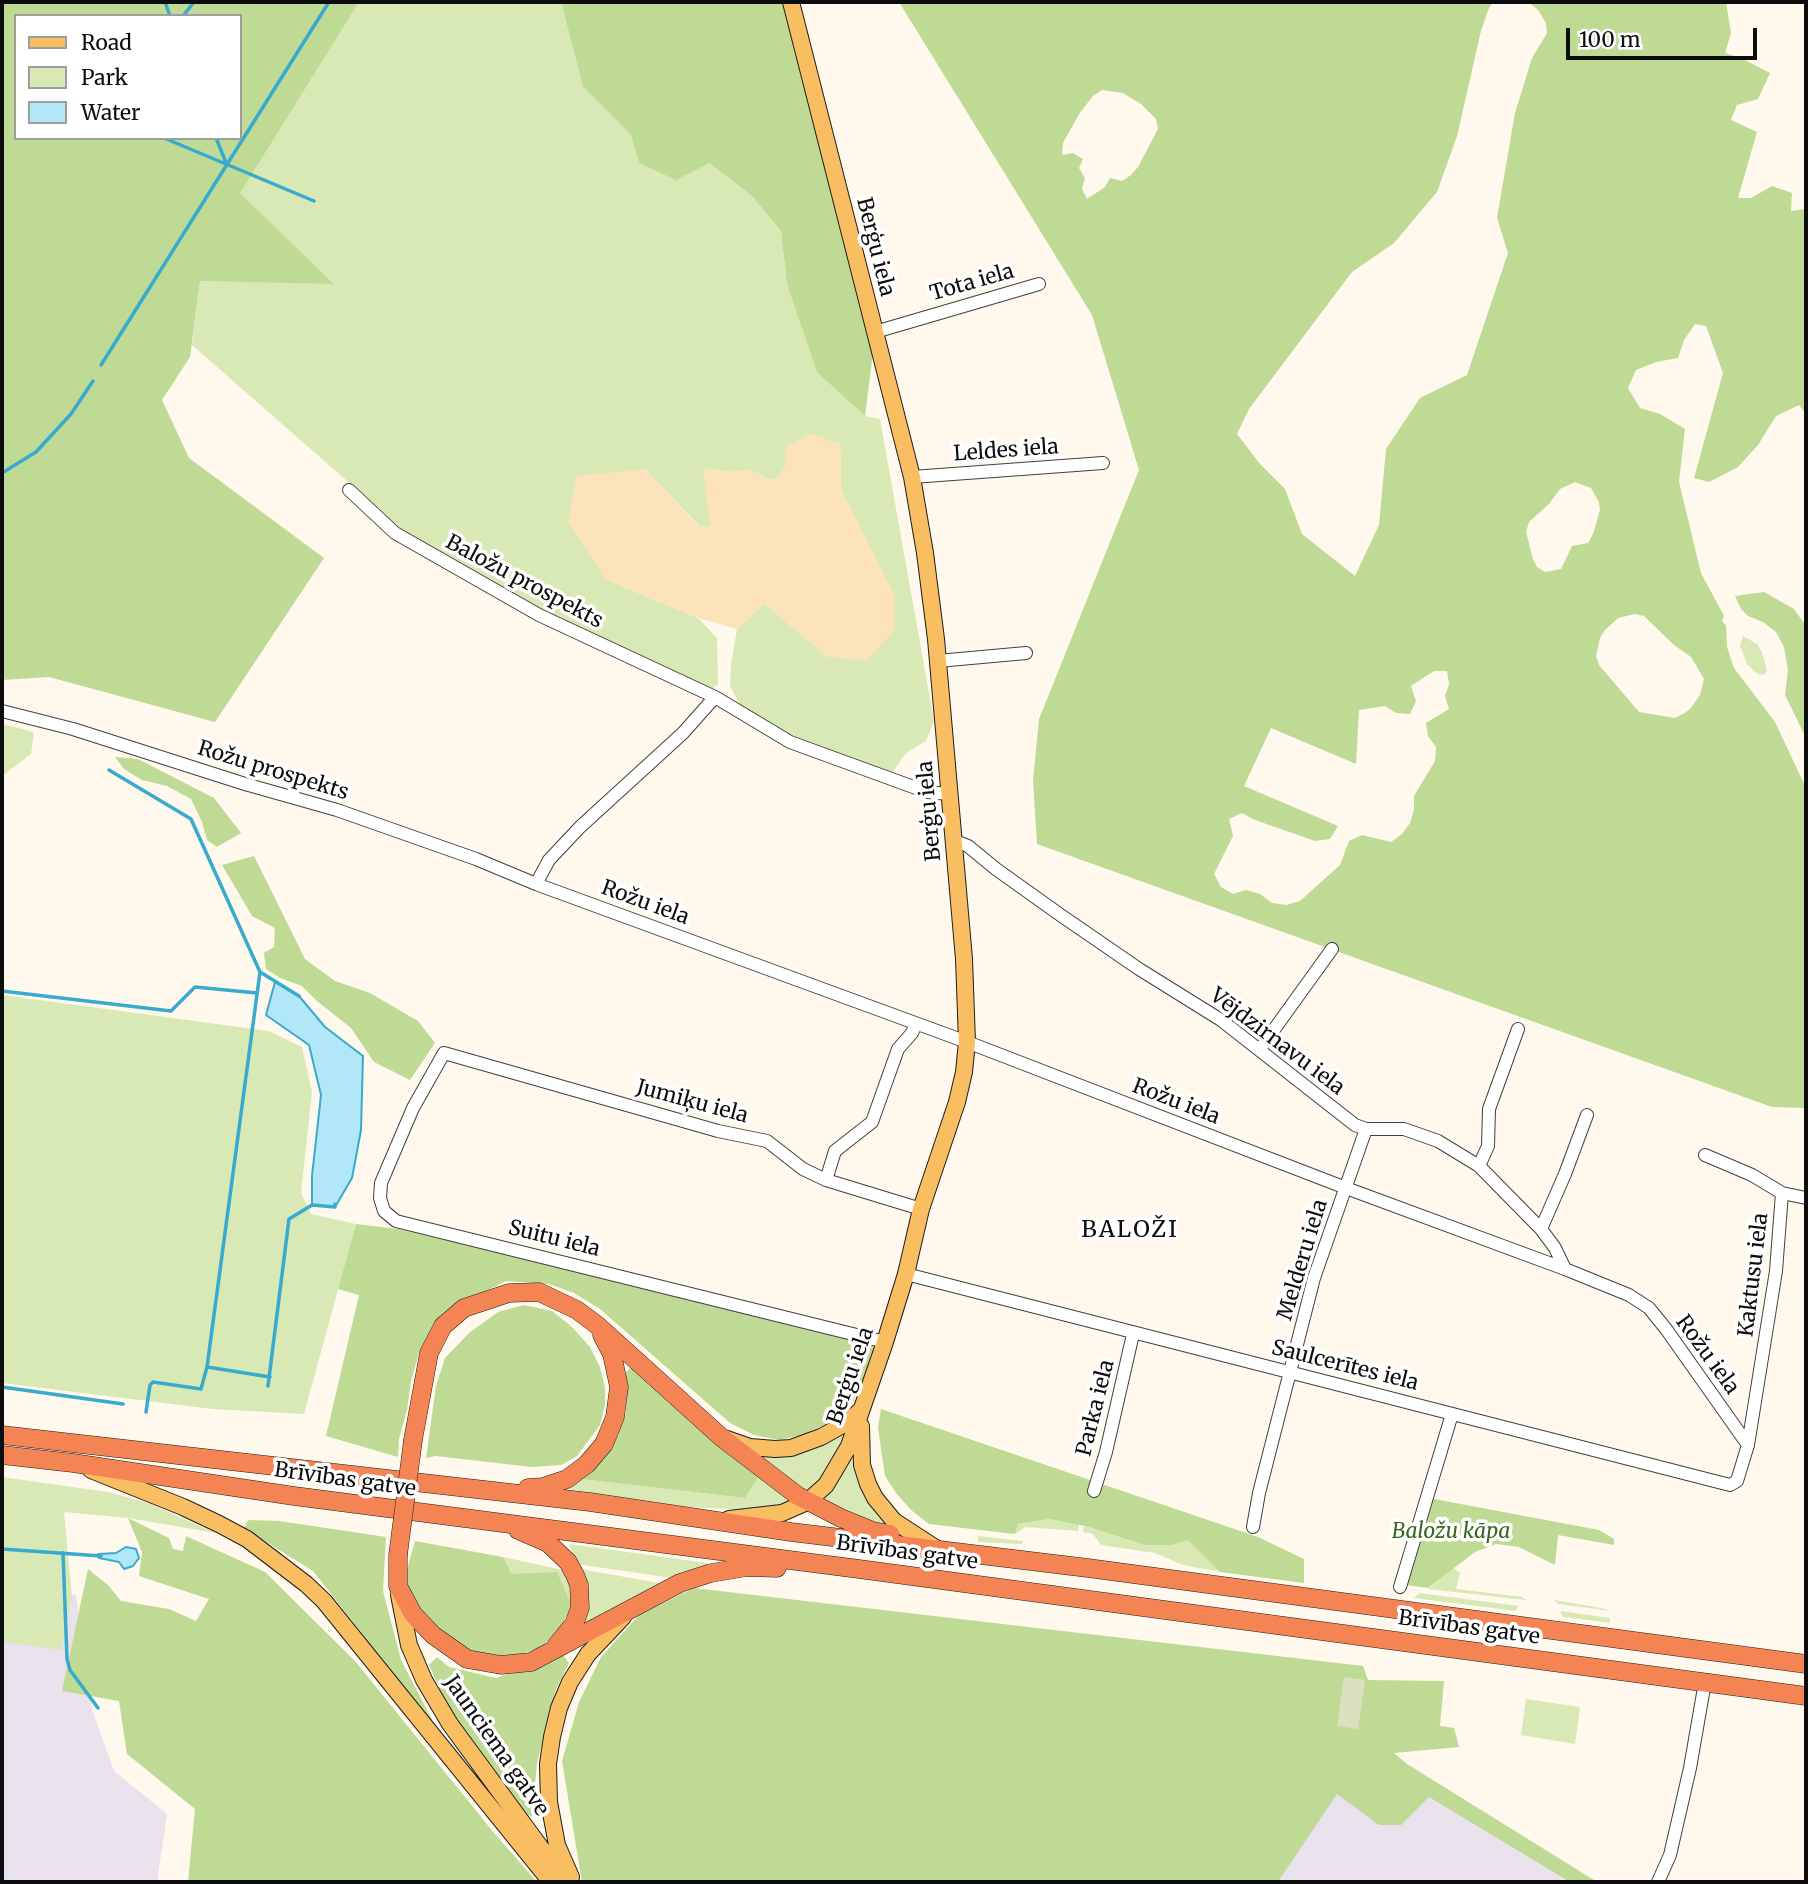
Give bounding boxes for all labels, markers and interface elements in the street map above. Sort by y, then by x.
legend [14,14,242,140]
scale bar [1570,14,1761,58]
text: 100 m [1579,26,1641,53]
text: Road [81,29,132,56]
text: Park [81,64,128,91]
text: Water [81,99,140,126]
street label: Berģu iela [851,195,899,299]
street label: Tota iela [927,259,1017,307]
street label: Leldes iela [953,435,1059,467]
street label: Baložu prospekts [441,530,607,634]
street label: Rožu prospekts [194,736,352,806]
street label: Berģu iela [913,760,947,862]
street label: Rožu iela [598,875,692,931]
street label: Vējdzirnavu iela [1205,983,1349,1101]
street label: Rožu iela [1129,1074,1223,1130]
street label: Jumiķu iela [633,1075,751,1129]
street label: Melderu iela [1273,1197,1333,1323]
street label: Kaktusu iela [1734,1212,1774,1338]
street label: Suitu iela [506,1215,602,1263]
district label: BALOŽI [1082,1216,1178,1244]
street label: Rožu iela [1670,1311,1744,1399]
street label: Berģu iela [823,1324,879,1428]
street label: Saulcerītes iela [1269,1336,1421,1396]
street label: Parka iela [1072,1357,1120,1459]
street label: Brīvības gatve [272,1458,418,1502]
park label: Baložu kāpa [1392,1519,1510,1545]
street label: Brīvības gatve [834,1531,980,1575]
street label: Brīvības gatve [1396,1606,1542,1650]
street label: Jaunciema gatve [438,1671,554,1821]

